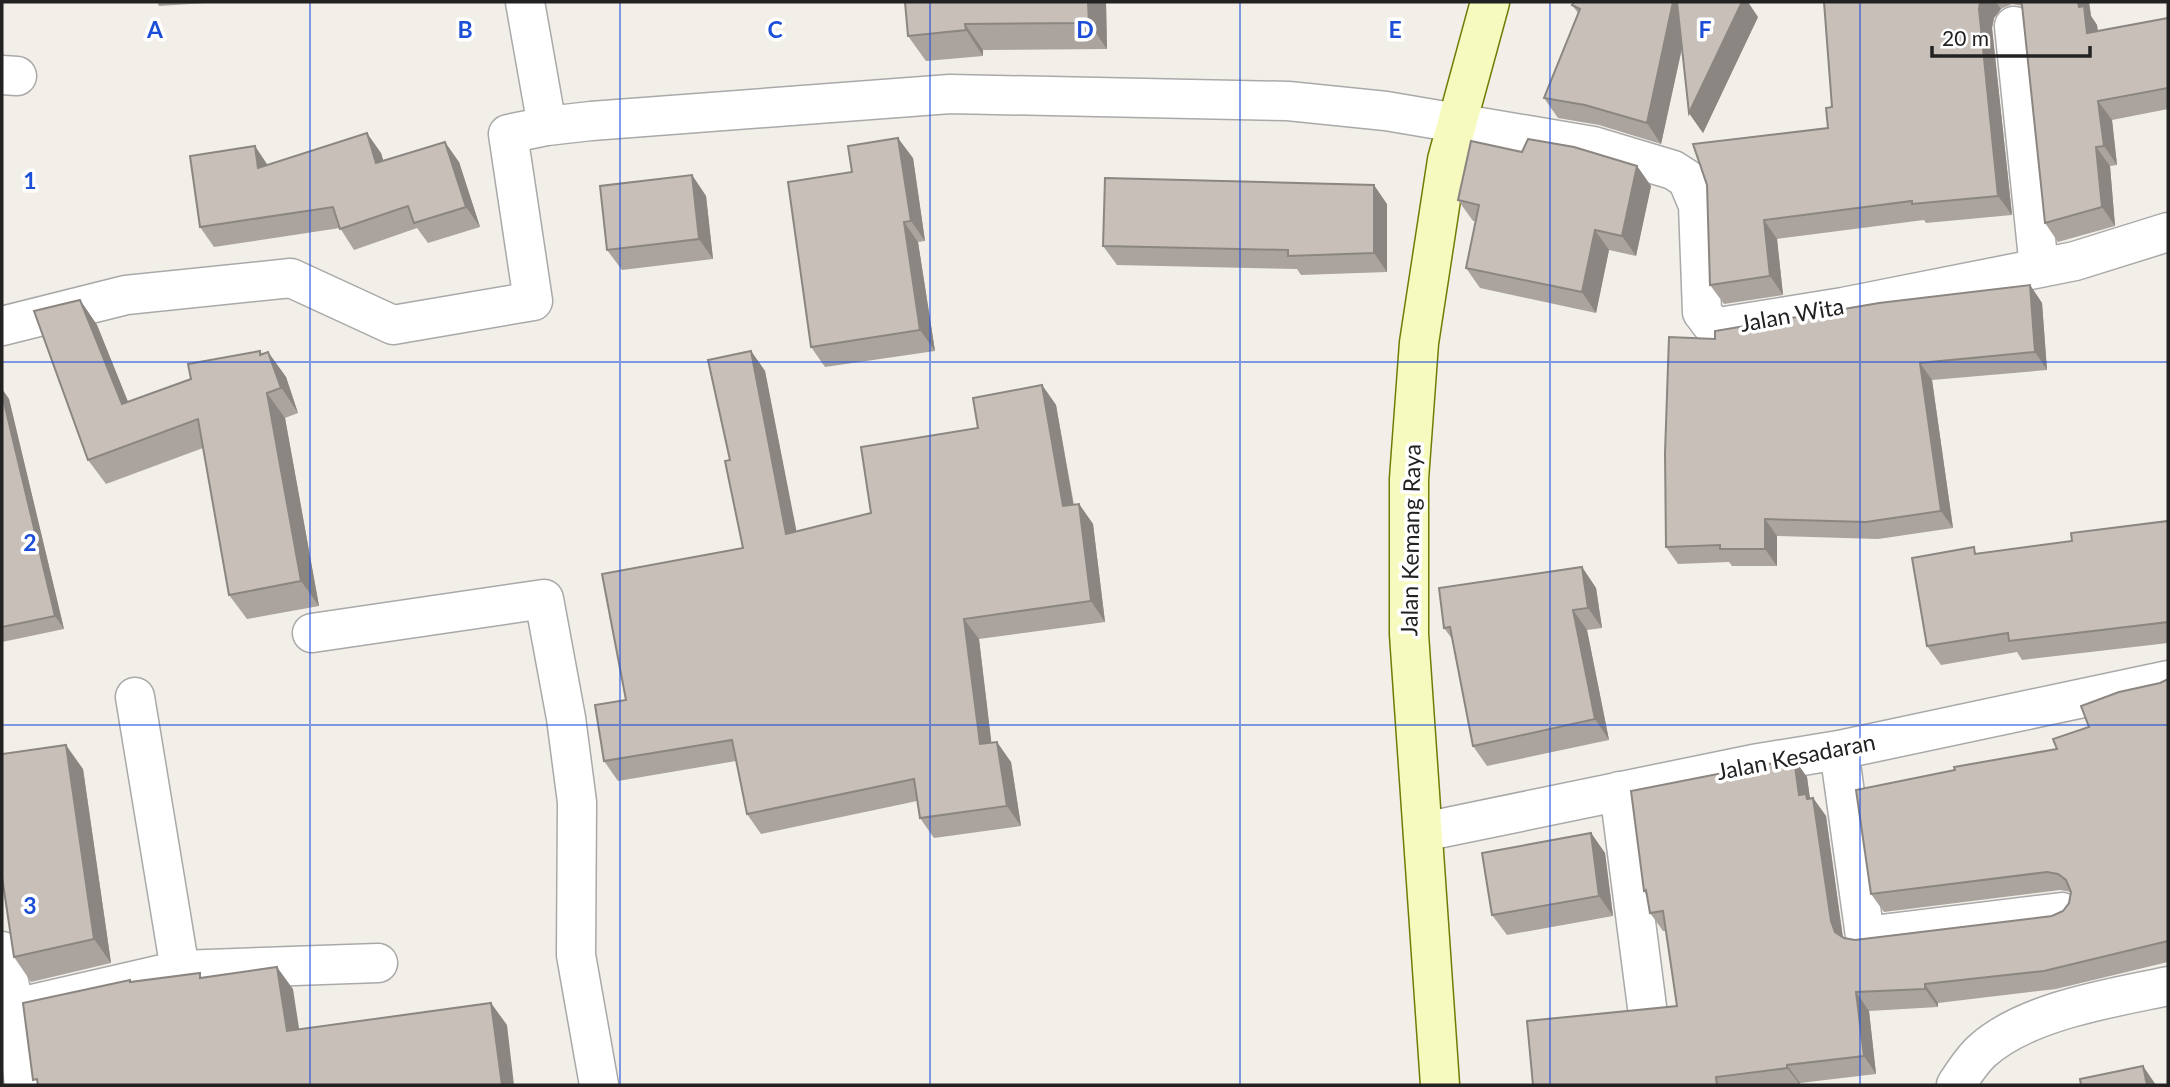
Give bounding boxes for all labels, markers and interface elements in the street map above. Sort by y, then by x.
scale bar [1932,14,2090,58]
text: A [146,15,164,43]
text: B [457,15,473,43]
text: C [767,15,783,43]
text: D [1076,15,1094,43]
text: E [1388,15,1402,43]
text: F [1698,15,1712,43]
text: 20 m [1942,25,1989,50]
text: 1 [23,166,37,194]
street label: Jalan Wita [1738,291,1846,337]
street label: Jalan Kemang Raya [1394,444,1426,636]
text: 2 [23,528,37,556]
street label: Jalan Kesadaran [1714,727,1877,785]
text: 3 [23,891,37,919]

